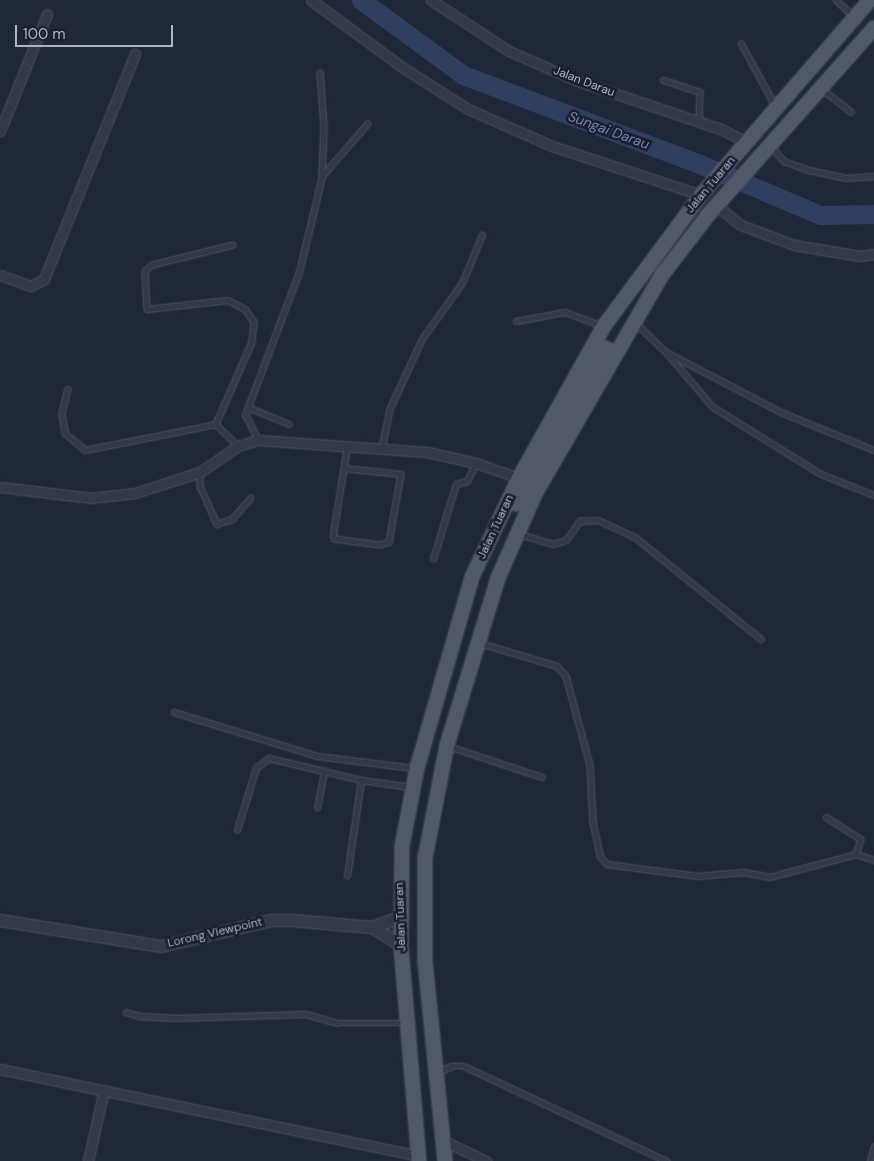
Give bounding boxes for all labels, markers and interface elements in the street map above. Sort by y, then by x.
scale bar [18,15,175,47]
text: 100 m [23,24,66,44]
street label: Jalan Darau [551,64,617,100]
water label: Sungai Darau [566,107,652,153]
street label: Jalan Tuaran [683,154,739,216]
street label: Jalan Tuaran [475,493,517,561]
street label: Jalan Tuaran [393,882,409,952]
street label: Lorong Viewpoint [166,915,264,951]

